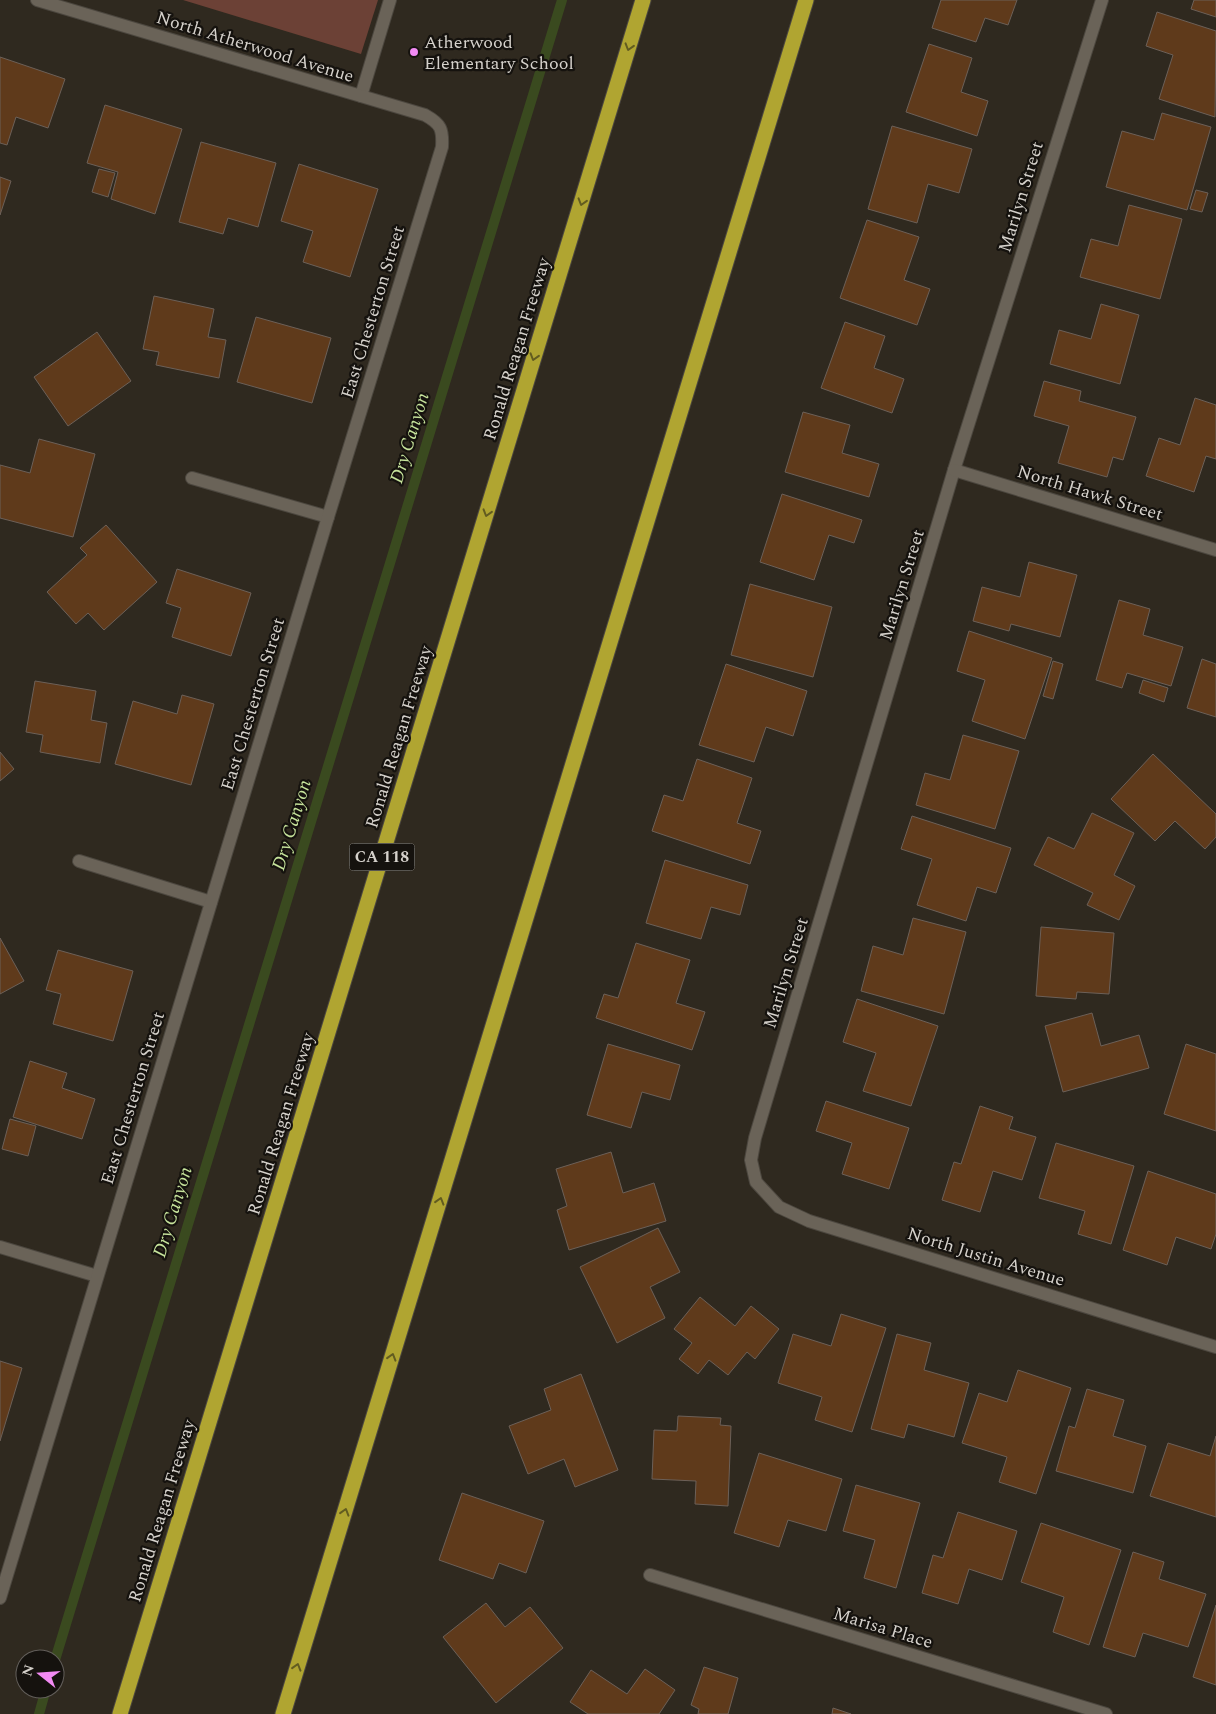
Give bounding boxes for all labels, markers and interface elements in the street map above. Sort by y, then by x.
street label: North Atherwood Avenue [153,4,357,90]
place label: Atherwood Elementary School [424,29,574,77]
one-way arrow [625,42,635,50]
marker: Atherwood Elementary School [408,46,420,58]
street label: Marilyn Street [991,138,1051,256]
one-way arrow [577,197,587,206]
street label: East Chesterton Street [334,222,412,402]
street label: Ronald Reagan Freeway [476,253,558,444]
one-way arrow [530,353,540,361]
water label: Dry Canyon [382,389,438,487]
street label: North Hawk Street [1014,458,1166,528]
one-way arrow [482,508,492,517]
street label: Marilyn Street [872,526,932,644]
street label: East Chesterton Street [214,614,292,794]
street label: Ronald Reagan Freeway [358,641,440,832]
water label: Dry Canyon [264,776,320,874]
road number: CA 118 [350,844,414,870]
street label: Marilyn Street [756,914,816,1032]
street label: East Chesterton Street [94,1008,172,1188]
street label: Ronald Reagan Freeway [240,1028,322,1219]
water label: Dry Canyon [145,1163,201,1261]
one-way arrow [434,1197,444,1206]
street label: North Justin Avenue [904,1220,1068,1294]
one-way arrow [387,1353,397,1361]
street label: Ronald Reagan Freeway [121,1415,203,1606]
one-way arrow [339,1508,349,1517]
street label: Marisa Place [830,1600,936,1656]
north arrow [15,1649,65,1699]
text: N [16,1662,40,1679]
one-way arrow [292,1664,302,1672]

